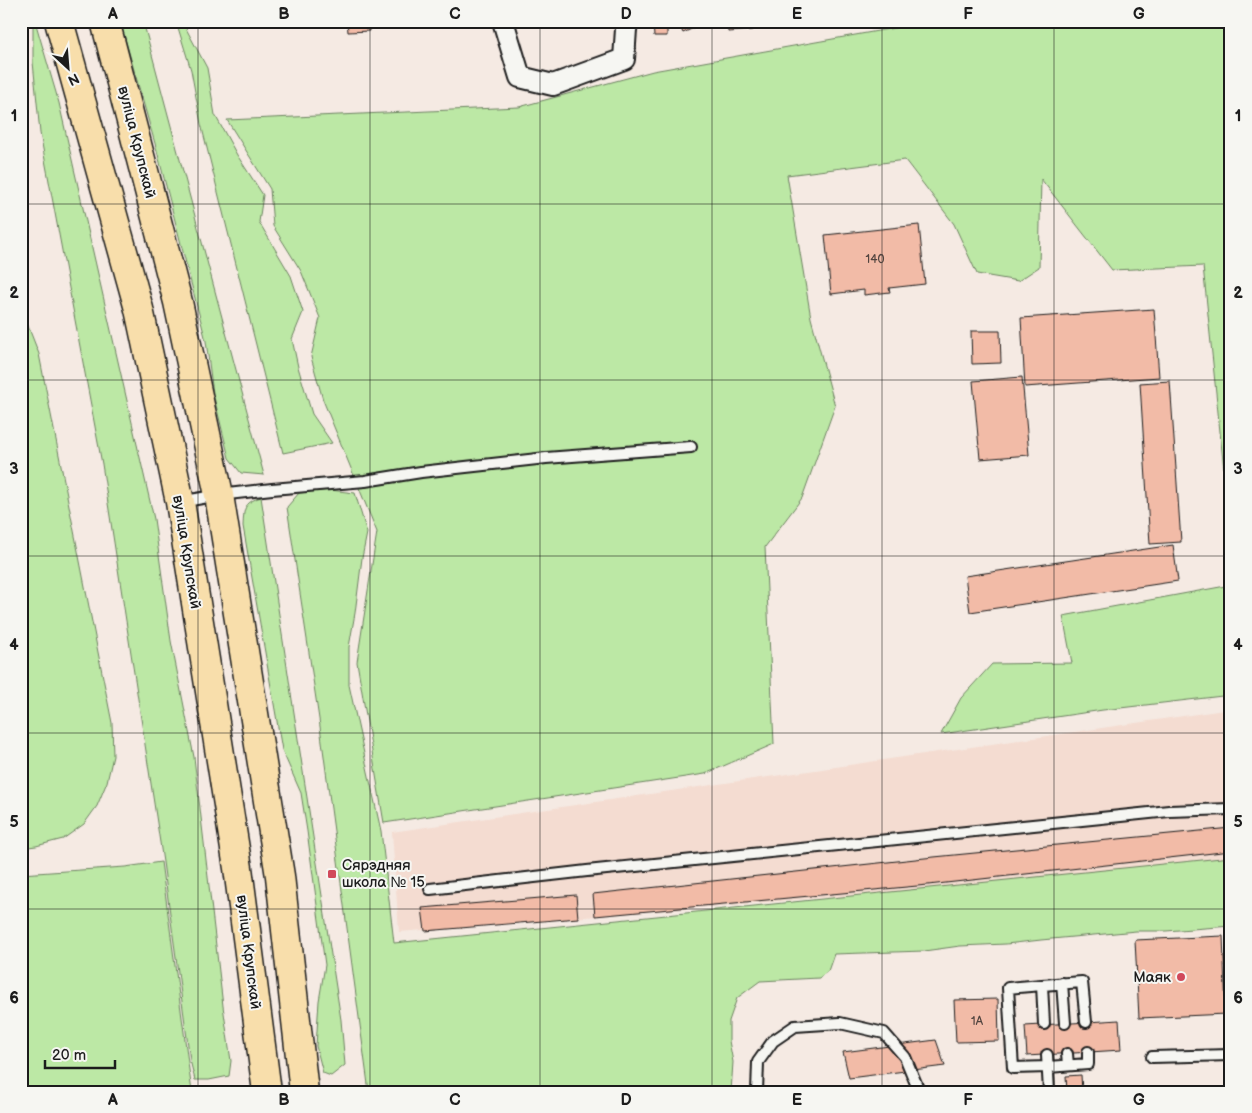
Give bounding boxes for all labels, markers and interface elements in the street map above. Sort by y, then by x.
text: A [107,5,118,24]
text: B [278,5,290,24]
text: C [449,5,461,24]
text: D [620,5,632,24]
text: E [792,5,802,24]
text: F [963,5,973,24]
text: G [1133,5,1145,24]
north arrow [42,42,92,92]
text: N [65,69,82,89]
street label: вуліца Крупскай [113,84,160,200]
text: 1 [11,107,17,126]
text: 1 [1235,107,1241,126]
house number: 140 [865,252,885,267]
text: 2 [9,284,19,303]
text: 2 [1233,284,1243,303]
text: 3 [9,460,19,479]
text: 3 [1233,460,1243,479]
street label: вуліца Крупскай [168,494,205,610]
text: 4 [9,636,19,655]
text: 4 [1233,636,1243,655]
text: 5 [9,813,19,832]
text: 5 [1233,813,1243,832]
place label: Сярэдняя школа № 15 [342,856,425,892]
marker: Сярэдняя школа № 15 [326,868,338,880]
street label: вуліца Крупскай [232,894,265,1010]
place label: Маяк [1133,968,1171,987]
marker: Маяк [1175,971,1187,983]
text: 6 [9,989,19,1008]
text: 6 [1233,989,1243,1008]
house number: 1А [971,1014,984,1029]
scale bar [45,1038,115,1070]
text: 20 m [52,1046,86,1065]
text: A [107,1091,118,1110]
text: B [278,1091,290,1110]
text: C [449,1091,461,1110]
text: D [620,1091,632,1110]
text: E [792,1091,802,1110]
text: F [963,1091,973,1110]
text: G [1133,1091,1145,1110]

